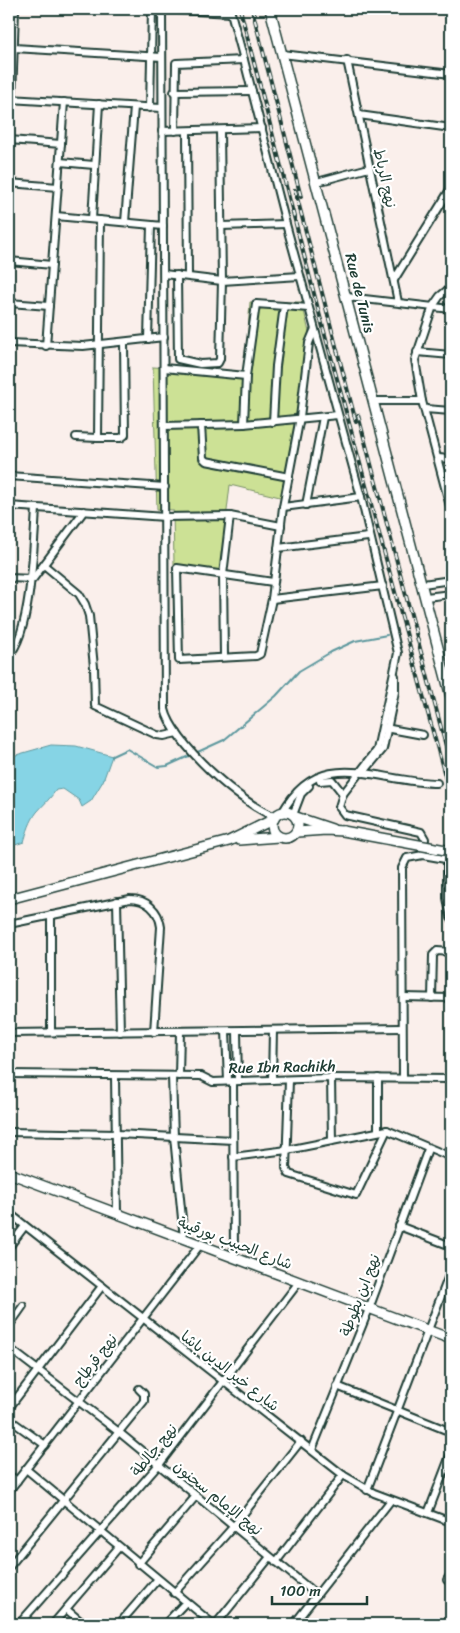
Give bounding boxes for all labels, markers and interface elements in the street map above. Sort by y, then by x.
street label: نهج الرباط [366,146,404,210]
street label: Rue de Tunis [338,250,383,336]
street label: Rue Ibn Rachikh [228,1053,336,1081]
street label: شارع الحبيب بورقيبة [174,1209,296,1277]
street label: نهج ابن بطوطة [332,1250,388,1340]
street label: شارع خير الدين باشا [175,1324,285,1418]
street label: نهج قرطاج [66,1328,124,1392]
street label: نهج جالطة [124,1418,184,1482]
street label: نهج الإمام سحنون [167,1454,269,1542]
scale bar [272,1573,368,1605]
text: 100 m [280,1578,321,1604]

